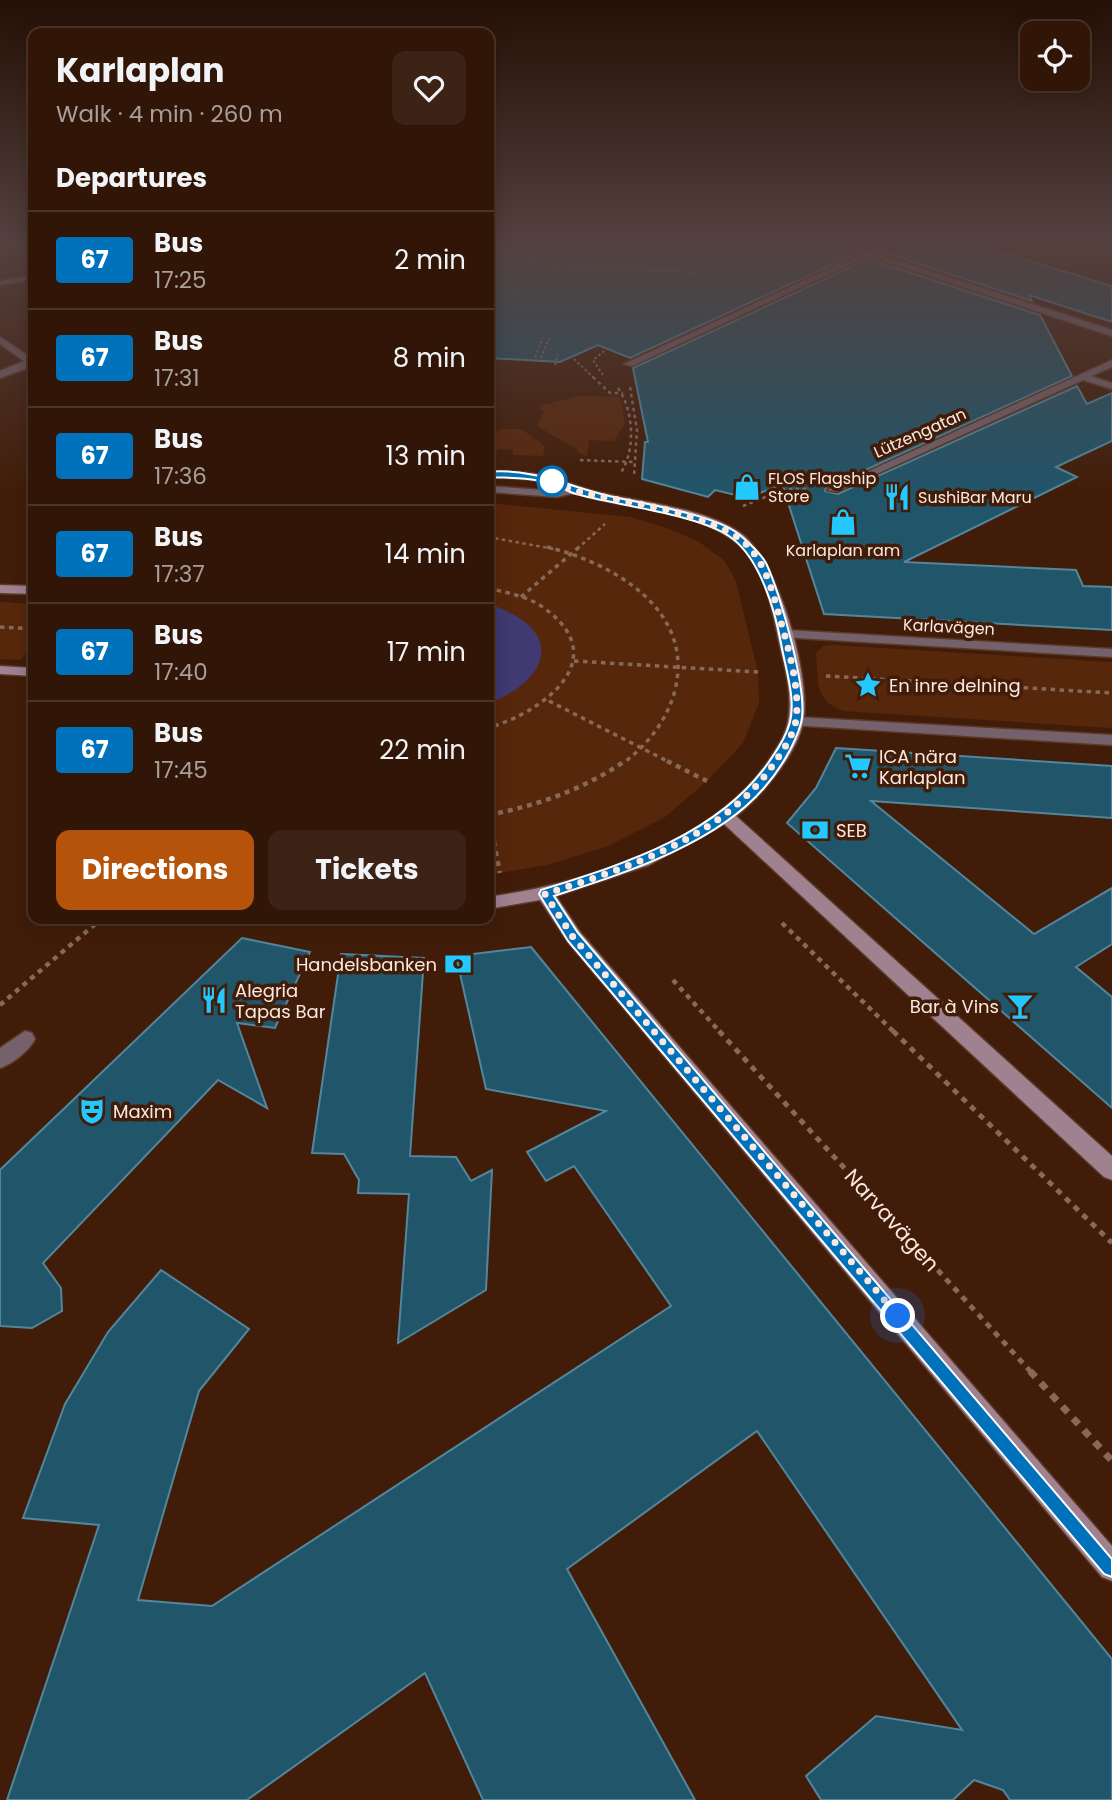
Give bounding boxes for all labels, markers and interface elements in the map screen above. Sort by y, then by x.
map controls [1020,21,1090,91]
button: locate [1020,21,1090,91]
text: Karlaplan [56,47,224,94]
button: heart [392,51,466,125]
text: Walk · 4 min · 260 m [56,98,283,130]
text: Departures [56,160,207,196]
text: Bus [154,225,203,261]
text: 2 min [394,242,466,278]
text: 67 [80,243,109,276]
text: 17:25 [154,264,207,296]
text: Bus [154,323,203,359]
text: 8 min [393,340,466,376]
text: 67 [80,341,109,374]
text: 17:31 [154,362,200,394]
street label: Lützengatan [870,402,970,464]
text: Bus [154,421,203,457]
text: 13 min [386,438,466,474]
text: 67 [80,439,109,472]
text: 17:36 [154,460,207,492]
unlabelled marker [537,466,567,496]
place label: FLOS Flagship Store [768,467,876,508]
shop icon: FLOS Flagship Store [732,472,762,502]
restaurant icon: SushiBar Maru [882,482,912,512]
place label: SushiBar Maru [918,486,1032,509]
shop icon: Karlaplan ram [828,507,858,537]
text: Bus [154,519,203,555]
text: 14 min [385,536,466,572]
text: 67 [80,537,109,570]
place label: Karlaplan ram [786,539,900,562]
text: 17:37 [154,558,205,590]
street label: Karlavägen [903,613,995,641]
text: Bus [154,617,203,653]
text: 17 min [387,634,466,670]
text: 67 [80,635,109,668]
text: 17:40 [154,656,208,688]
place icon: En inre delning [853,670,883,700]
place label: En inre delning [889,673,1021,698]
text: Bus [154,715,203,751]
text: 22 min [379,732,466,768]
text: 67 [80,733,109,766]
place label: ICA nära Karlaplan [879,744,966,790]
supermarket icon: ICA nära Karlaplan [843,751,873,781]
text: 17:45 [154,754,208,786]
bank icon: SEB [800,815,830,845]
place label: SEB [836,818,867,843]
button: Directions [56,830,254,910]
button: Tickets [268,830,466,910]
bank icon: Handelsbanken [443,949,473,979]
place label: Handelsbanken [296,952,437,977]
place label: Alegria Tapas Bar [235,978,326,1024]
restaurant icon: Alegria Tapas Bar [199,985,229,1015]
bar icon: Bar à Vins [1005,991,1035,1021]
place label: Bar à Vins [910,994,999,1019]
theatre icon: Maxim [77,1096,107,1126]
place label: Maxim [113,1099,172,1124]
street label: Narvavägen [838,1162,946,1278]
your location [880,1298,915,1333]

